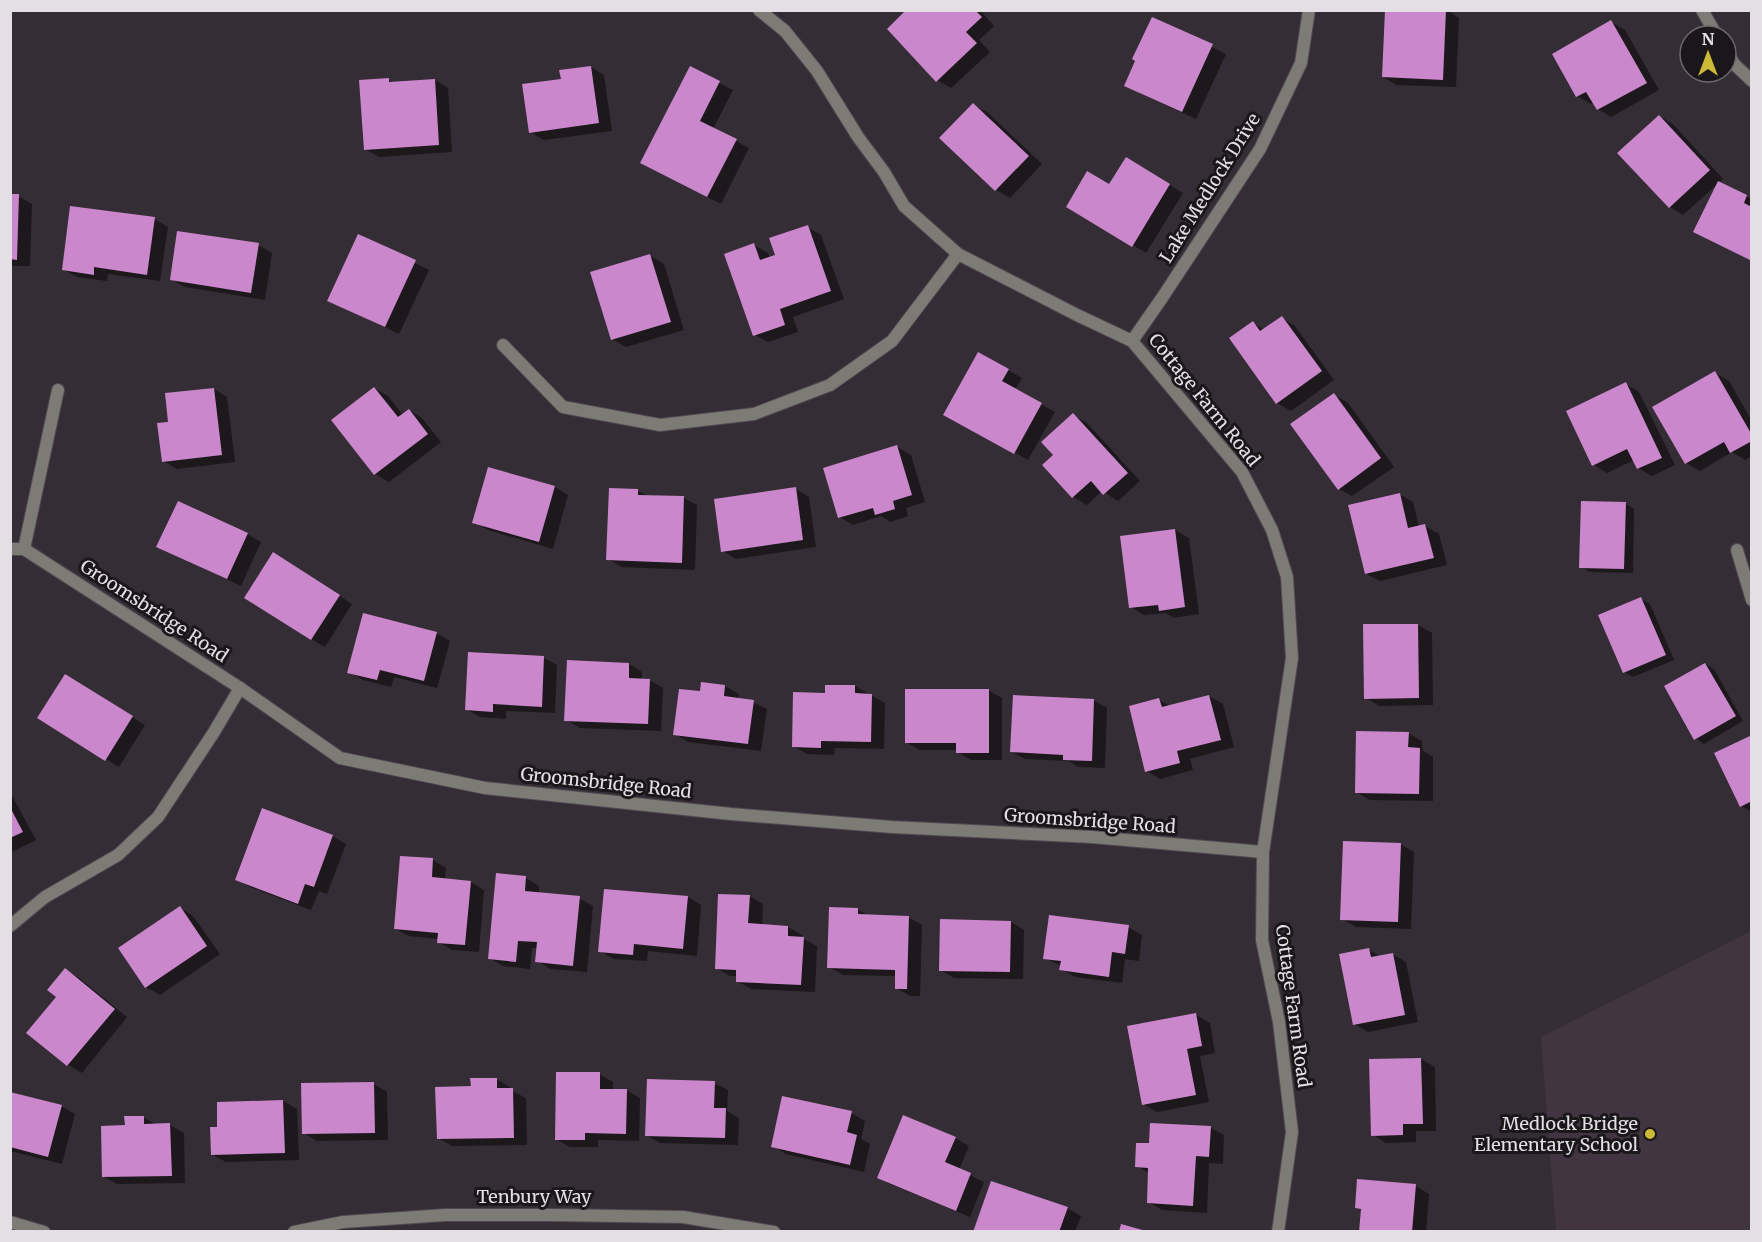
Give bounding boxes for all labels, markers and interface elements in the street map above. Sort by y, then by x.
north arrow [1678,24,1738,84]
text: N [1702,29,1715,49]
street label: Lake Medlock Drive [1154,109,1265,267]
street label: Cottage Farm Road [1144,329,1265,471]
street label: Groomsbridge Road [76,554,233,667]
street label: Groomsbridge Road [519,762,693,803]
street label: Groomsbridge Road [1003,803,1177,838]
street label: Cottage Farm Road [1271,923,1316,1089]
place label: Medlock Bridge Elementary School [1474,1112,1638,1156]
marker: Medlock Bridge Elementary School [1643,1127,1657,1141]
street label: Tenbury Way [476,1185,592,1208]

